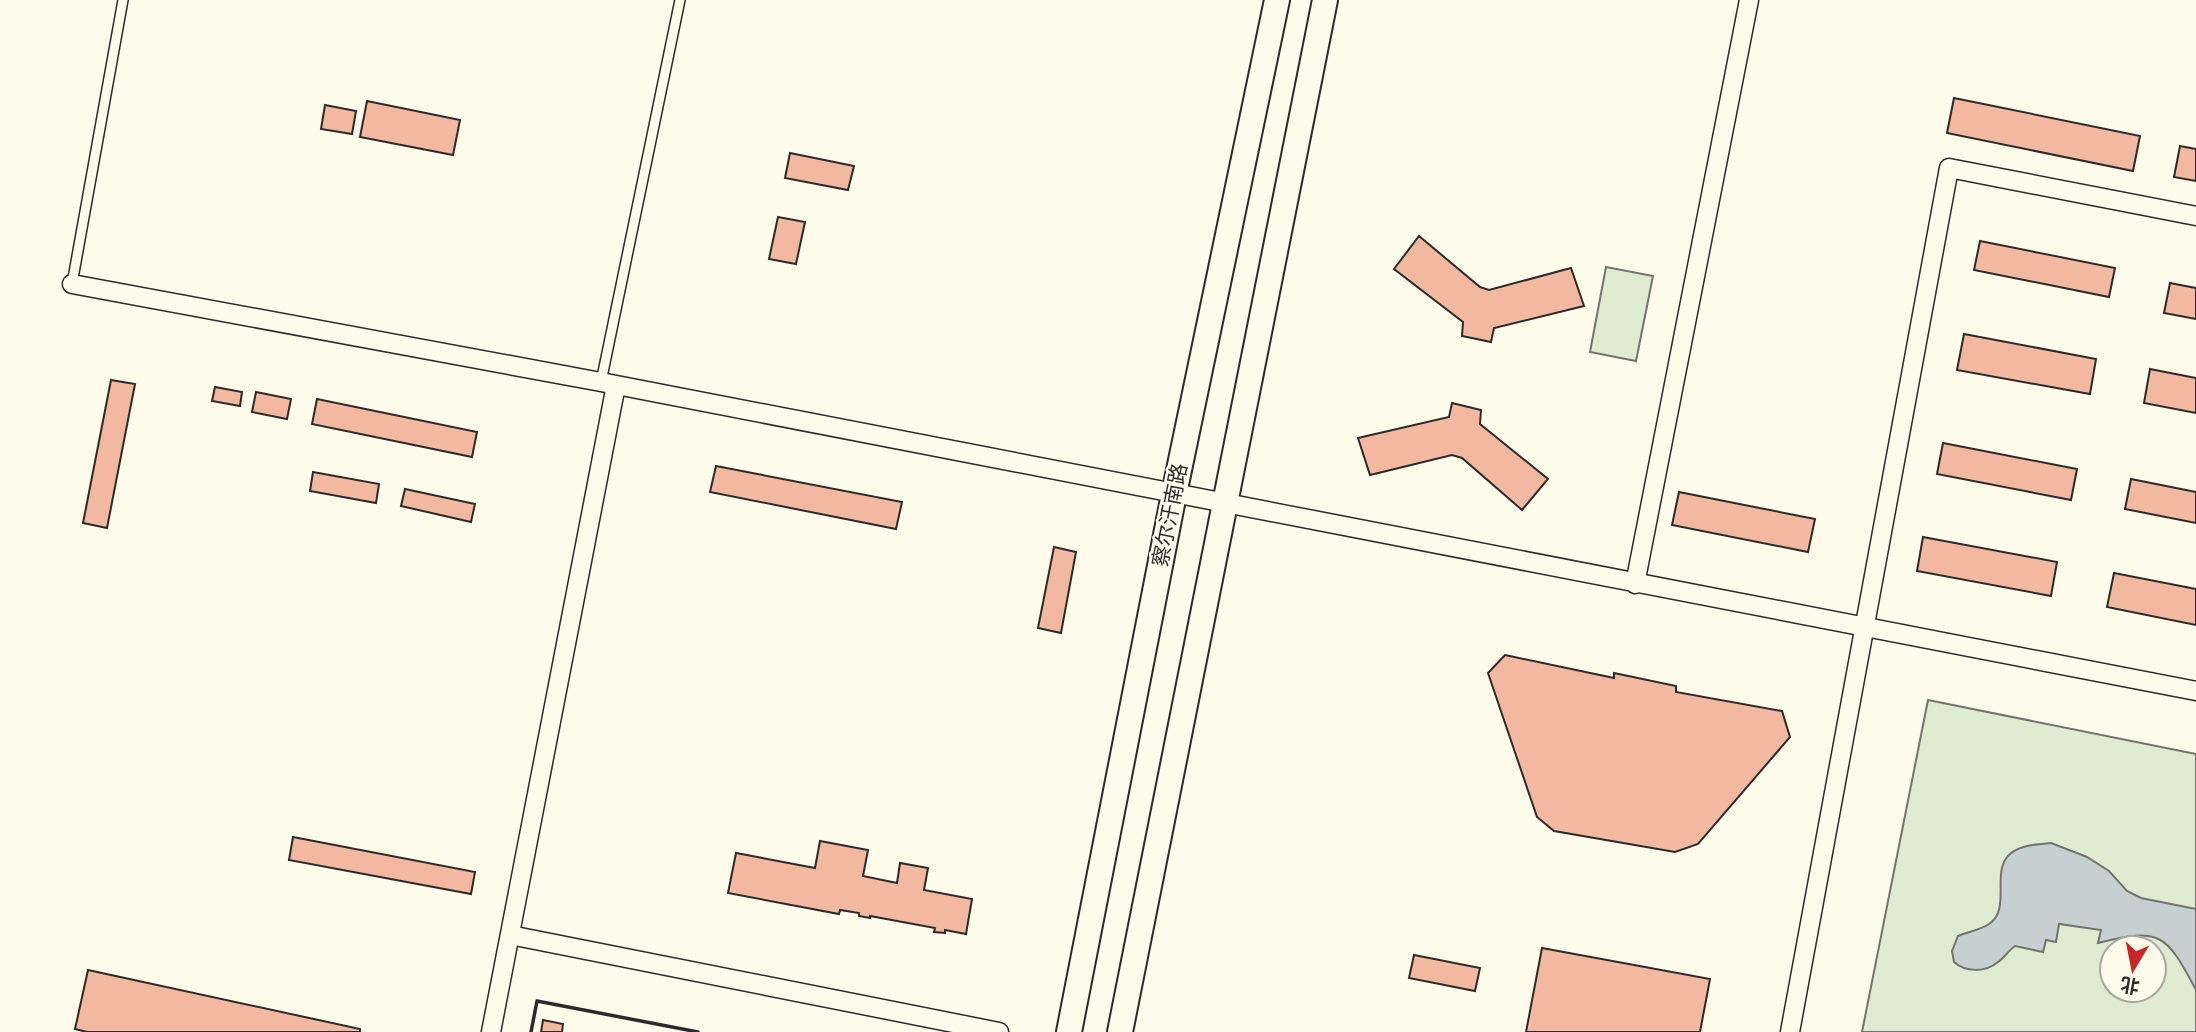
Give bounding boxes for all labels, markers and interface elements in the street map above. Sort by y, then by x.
street label: 察尔汗南路 [1146,461,1193,569]
north arrow [2098,934,2168,1004]
text: 北 [2119,971,2142,999]

